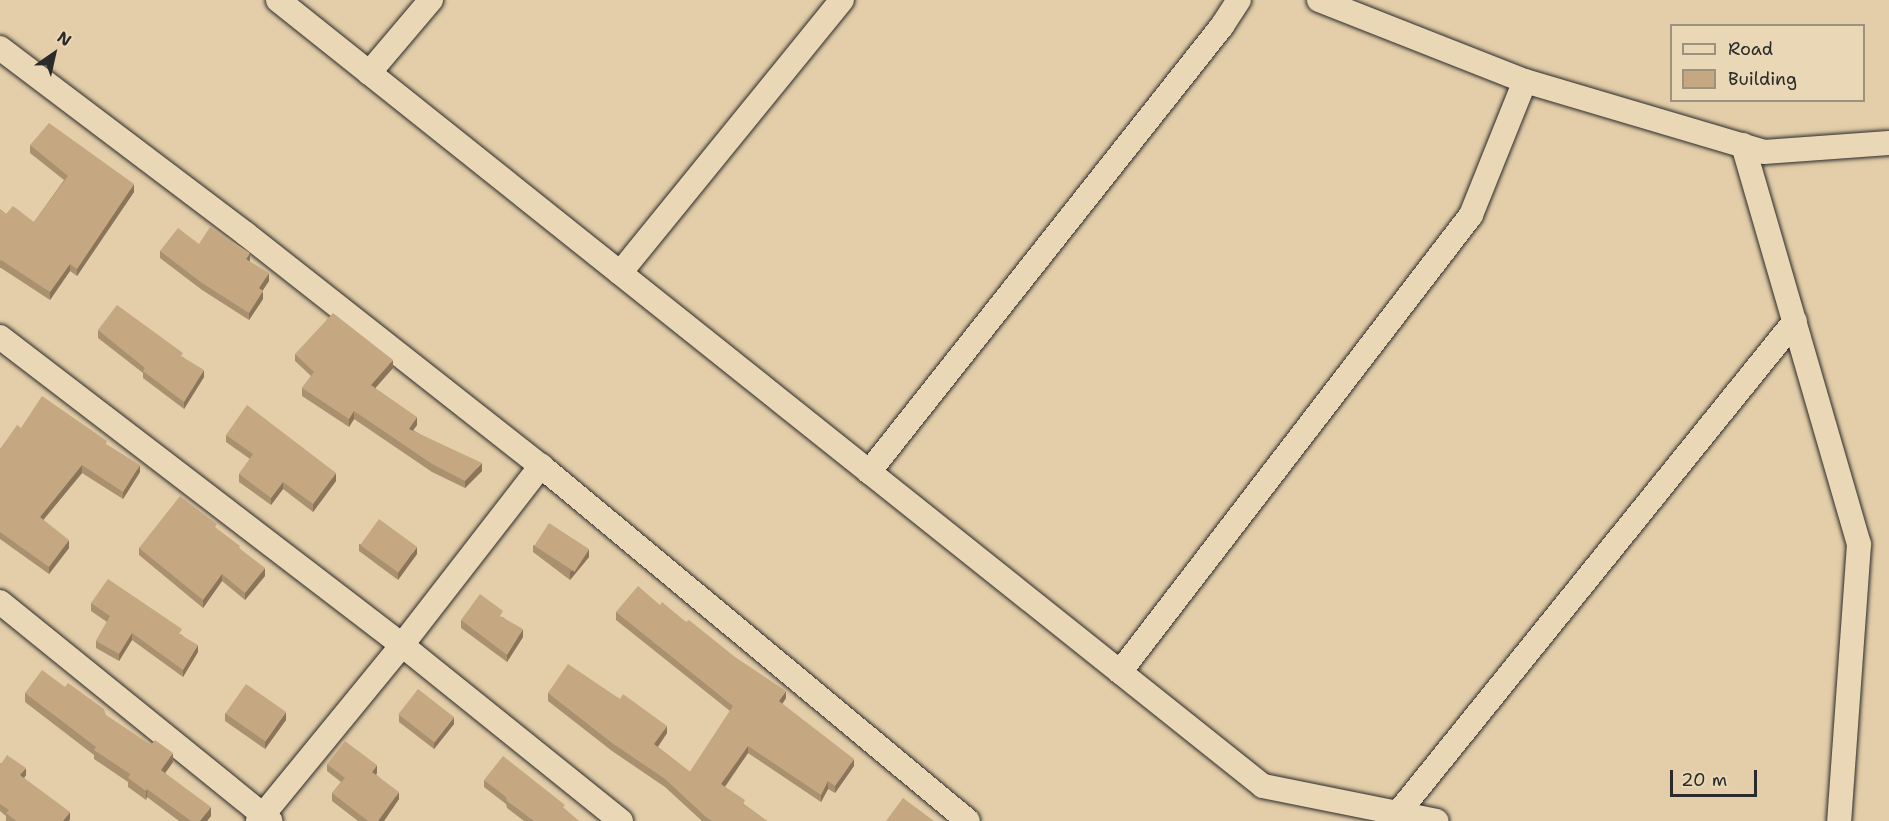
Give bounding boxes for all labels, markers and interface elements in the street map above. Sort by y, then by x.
north arrow [24,24,84,84]
legend [1670,24,1865,102]
text: N [53,26,75,51]
text: Road [1728,37,1773,61]
text: Building [1728,67,1797,91]
scale bar [1673,758,1760,796]
text: 20 m [1681,768,1727,792]

